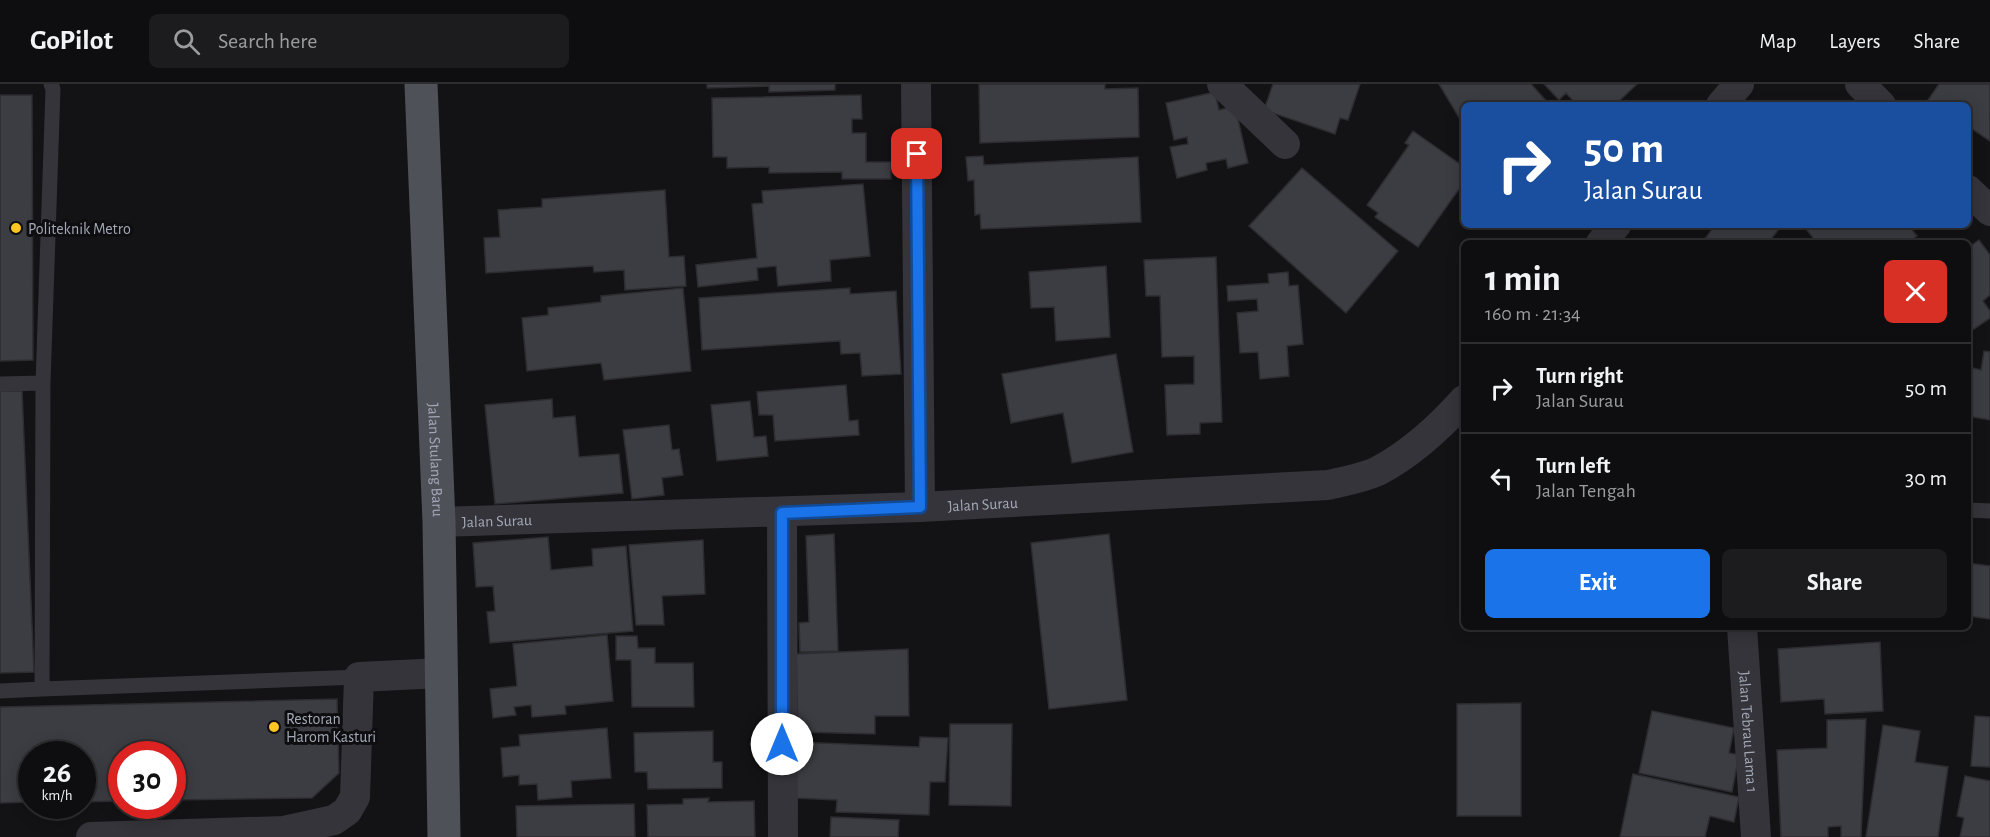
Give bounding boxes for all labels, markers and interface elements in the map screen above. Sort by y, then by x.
search box [149,14,569,68]
icon: search [170,25,203,58]
text: GoPilot [30,27,113,55]
text: Search here [218,30,318,52]
text: Map [1760,31,1796,52]
text: Layers [1829,31,1880,52]
text: Share [1913,31,1960,52]
icon: right [1485,126,1563,204]
pin [891,128,942,179]
text: 50 m [1584,128,1664,170]
icon: arrive [900,137,933,170]
text: Jalan Surau [1584,177,1703,204]
marker: Politeknik Metro [9,221,23,235]
place label: Politeknik Metro [28,221,131,237]
button: close [1884,260,1947,323]
text: 1 min [1485,261,1561,297]
text: 160 m · 21:34 [1485,304,1581,324]
text: Turn right [1536,365,1623,387]
icon: right [1485,372,1518,405]
text: 50 m [1905,377,1947,399]
text: Jalan Surau [1536,391,1624,411]
street label: Jalan Stulang Baru [425,402,446,517]
text: Turn left [1536,455,1610,477]
icon: left [1485,462,1518,495]
text: 30 m [1905,467,1947,489]
text: Jalan Tengah [1536,481,1636,501]
street label: Jalan Surau [947,495,1018,515]
street label: Jalan Surau [462,512,532,530]
button: Exit [1485,549,1710,618]
button: Share [1722,549,1947,618]
street label: Jalan Tebrau Lama 1 [1736,670,1760,793]
place label: Restoran Harom Kasturi [286,711,376,745]
position arrow [750,712,814,776]
marker: Restoran Harom Kasturi [267,720,281,734]
speed limit sign: 30 [108,741,186,819]
text: 26 [43,758,71,788]
text: km/h [42,788,72,803]

